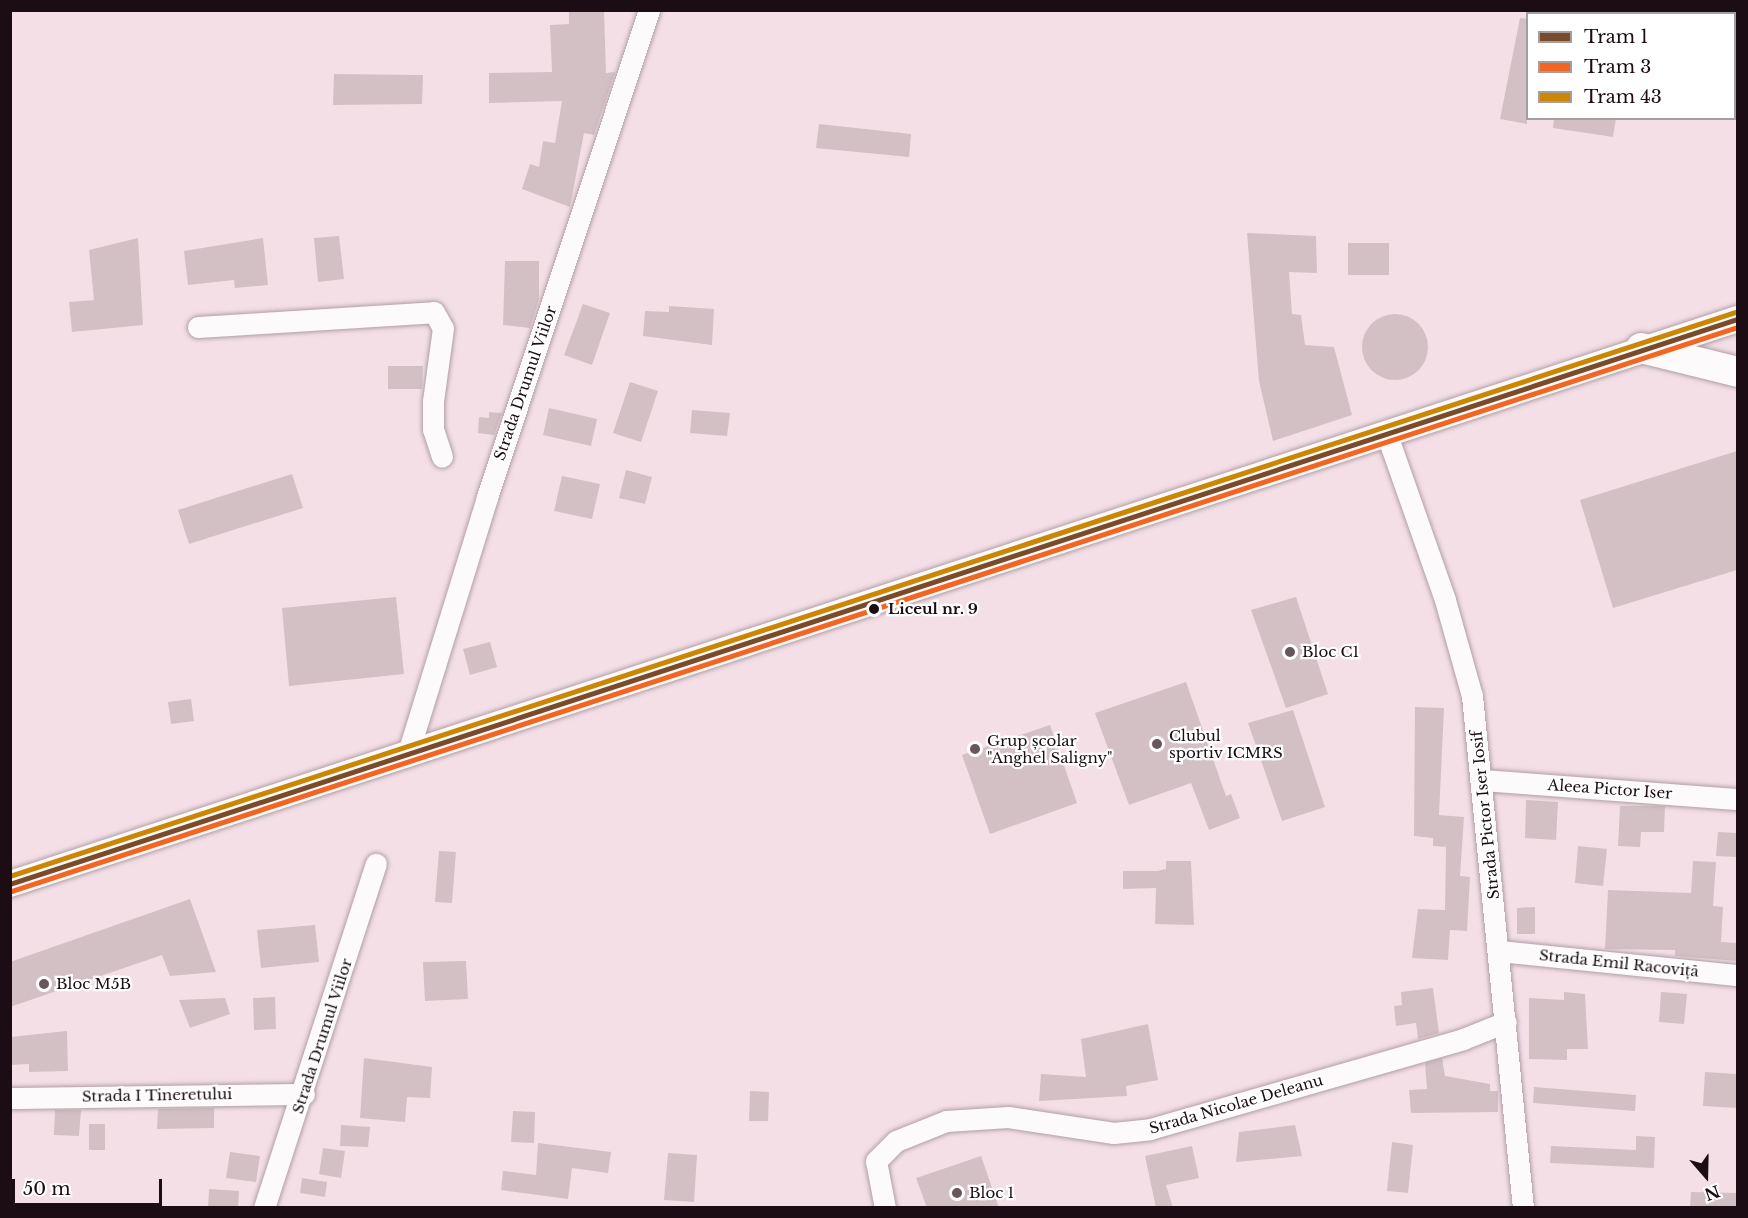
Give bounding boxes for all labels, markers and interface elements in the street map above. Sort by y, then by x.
legend [1526,12,1736,120]
text: Tram 1 [1584,26,1648,48]
text: Tram 3 [1584,56,1651,78]
text: Tram 43 [1584,86,1662,108]
street label: Strada Drumul Viilor [490,303,560,463]
marker: Liceul nr. 9 [865,600,883,618]
place label: Liceul nr. 9 [888,600,978,618]
place label: Bloc C1 [1302,643,1359,661]
marker: Bloc C1 [1283,645,1297,659]
place label: Clubul sportiv ICMRS [1169,726,1283,761]
street label: Strada Pictor Iser Iosif [1467,729,1503,901]
place label: Grup școlar "Anghel Saligny" [987,731,1113,766]
marker: Clubul sportiv ICMRS [1150,737,1164,751]
marker: Grup școlar "Anghel Saligny" [968,742,982,756]
street label: Aleea Pictor Iser [1547,776,1673,802]
street label: Strada Emil Racoviță [1538,946,1700,980]
street label: Strada Drumul Viilor [288,956,356,1116]
place label: Bloc M5B [56,975,131,993]
marker: Bloc M5B [37,977,51,991]
street label: Strada Nicolae Deleanu [1147,1071,1325,1137]
street label: Strada I Tineretului [81,1085,233,1105]
north arrow [1676,1146,1736,1206]
scale bar [15,1167,165,1205]
text: 50 m [23,1178,71,1200]
text: N [1702,1181,1723,1205]
place label: Bloc 1 [969,1184,1014,1202]
marker: Bloc 1 [950,1186,964,1200]

